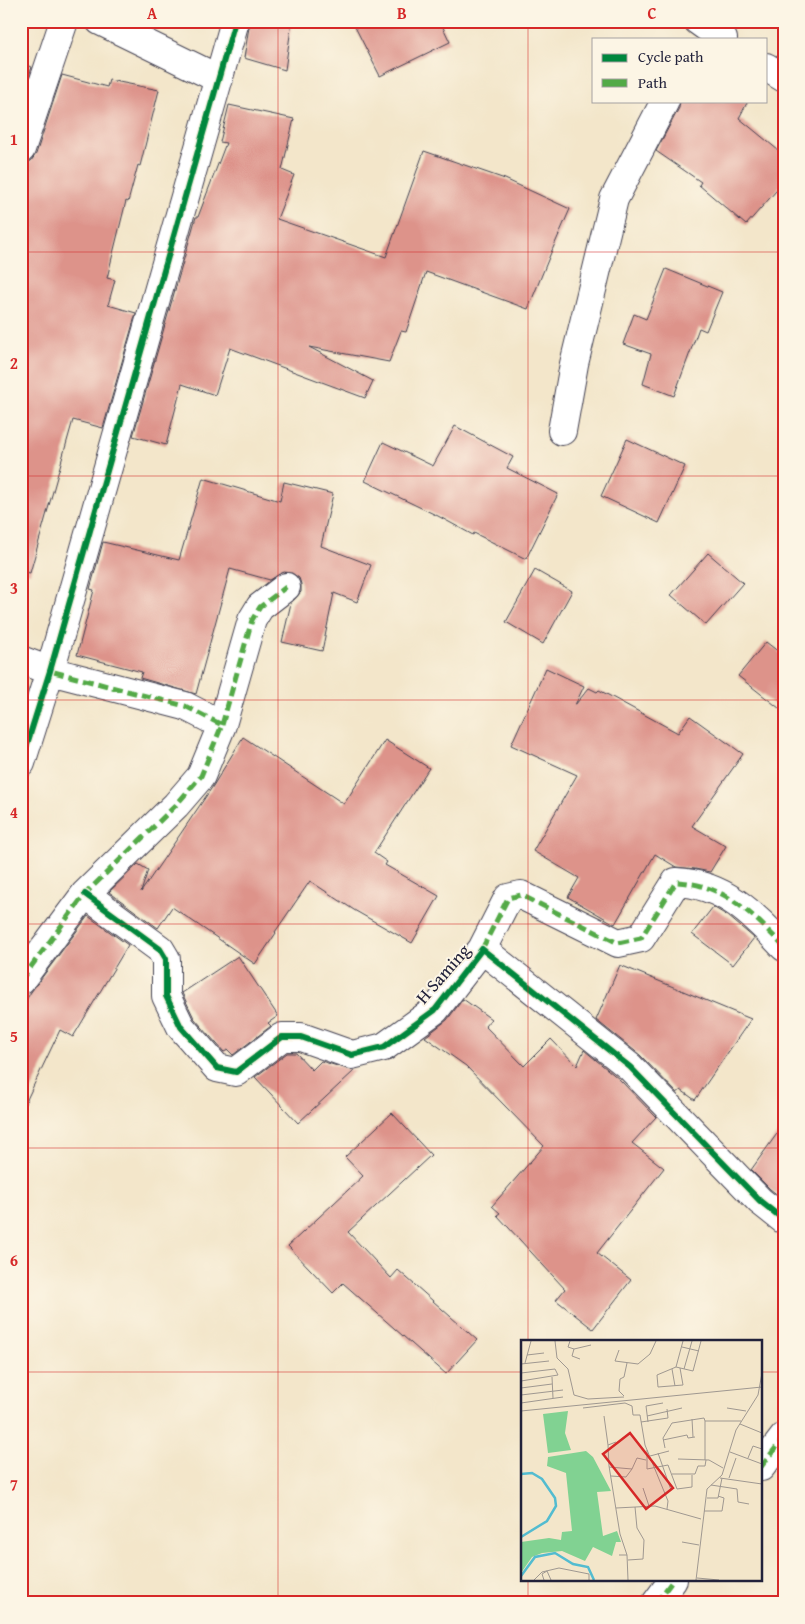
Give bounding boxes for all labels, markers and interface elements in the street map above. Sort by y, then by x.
text: A [147,1,158,25]
text: B [397,1,407,25]
text: C [647,1,657,25]
legend [592,38,768,102]
text: Cycle path [638,46,704,67]
text: Path [638,72,667,93]
text: 1 [10,127,18,151]
text: 2 [10,351,18,375]
text: 3 [10,576,18,600]
text: 4 [10,800,18,824]
street label: H Saming [409,938,476,1010]
text: 5 [10,1024,18,1048]
text: 6 [10,1248,18,1272]
inset map [521,1340,762,1582]
text: 7 [10,1472,18,1496]

